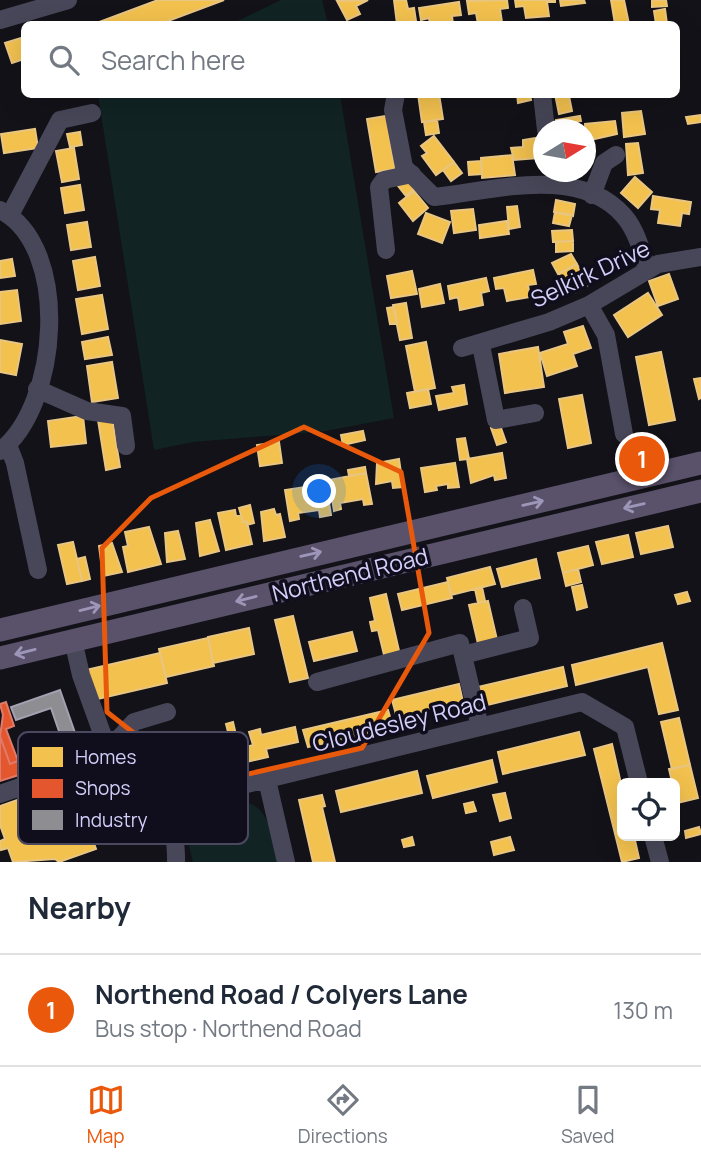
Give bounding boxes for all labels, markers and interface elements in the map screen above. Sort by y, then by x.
search box [21,21,680,98]
icon: search [45,41,83,79]
text: Search here [101,42,246,78]
north arrow [533,119,596,182]
street label: Selkirk Drive [525,231,655,315]
pin: 1 [619,433,665,485]
your location [302,474,336,508]
one-way arrow [521,495,544,509]
one-way arrow [623,499,646,513]
street label: Northend Road [269,539,431,609]
one-way arrow [299,547,322,561]
one-way arrow [235,593,258,606]
one-way arrow [78,601,101,614]
one-way arrow [14,646,37,659]
street label: Cloudesley Road [309,685,489,759]
legend [18,732,248,844]
text: Homes [75,744,136,770]
text: Shops [75,775,130,801]
map controls [617,778,680,841]
button: locate [617,778,680,841]
text: Industry [75,807,148,833]
text: Nearby [28,887,131,928]
text: Northend Road / Colyers Lane [95,976,468,1012]
text: 1 [46,994,56,1026]
text: 130 m [613,994,673,1026]
text: Bus stop · Northend Road [95,1012,362,1044]
tab: Map [87,1081,125,1149]
tab: Directions [298,1081,388,1149]
tab: Saved [561,1081,614,1149]

